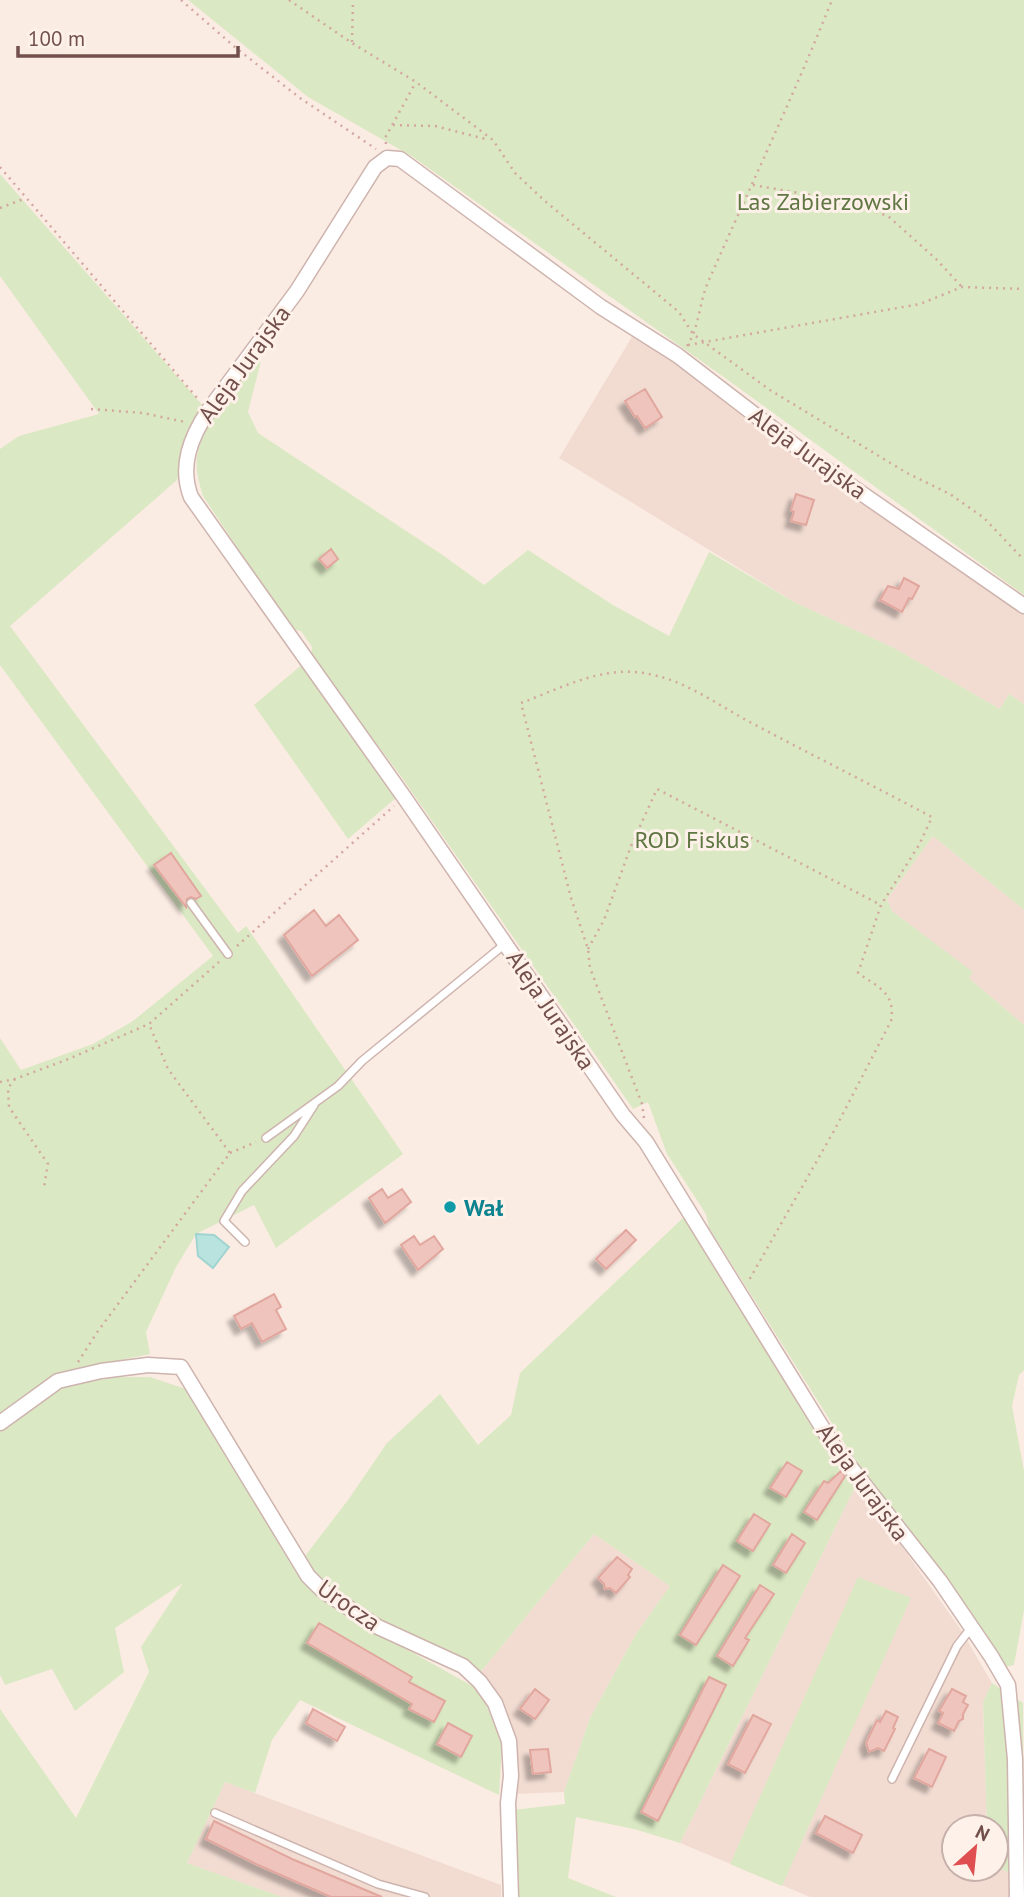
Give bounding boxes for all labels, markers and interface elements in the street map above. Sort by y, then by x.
scale bar [18,14,238,58]
text: 100 m [28,25,85,52]
park label: Las Zabierzowski [737,186,909,217]
street label: Aleja Jurajska [191,299,297,429]
street label: Aleja Jurajska [743,400,873,506]
park label: ROD Fiskus [634,824,750,855]
street label: Aleja Jurajska [500,944,602,1076]
place label: Wał [464,1192,503,1223]
marker: Wał [442,1199,458,1215]
street label: Aleja Jurajska [810,1417,916,1547]
street label: Urocza [312,1572,386,1638]
north arrow [940,1813,1010,1883]
text: N [972,1819,994,1846]

